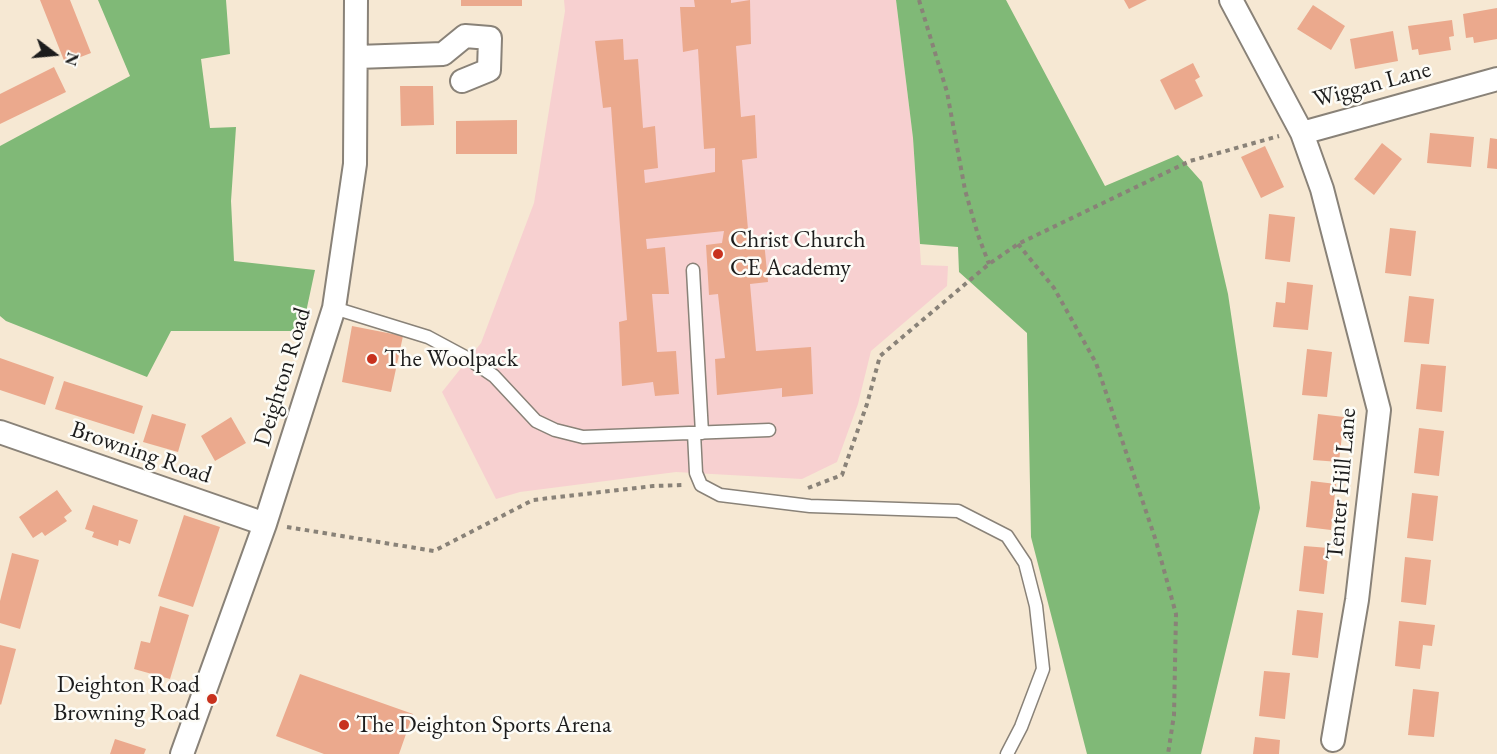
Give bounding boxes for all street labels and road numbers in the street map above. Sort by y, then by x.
street label: Wiggan Lane [1310,55,1434,115]
street label: Deighton Road [248,304,318,450]
street label: Tenter Hill Lane [1321,407,1363,561]
street label: Browning Road [67,415,215,491]

